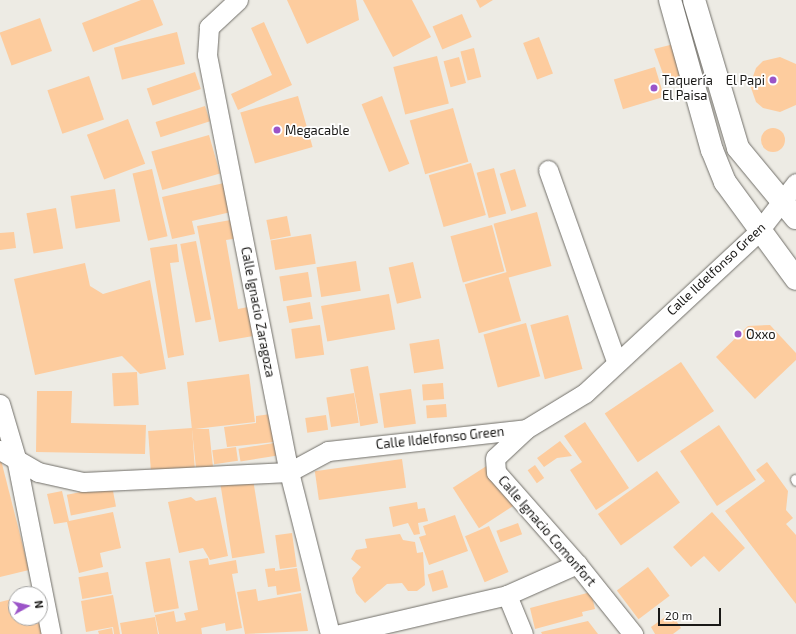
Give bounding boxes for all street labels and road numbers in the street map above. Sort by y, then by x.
street label: Calle Ildelfonso Green [663,219,769,319]
street label: Calle Ignacio Zaragoza [238,245,278,379]
street label: Calle Ildelfonso Green [375,423,505,453]
street label: Calle Ignacio Comonfort [495,473,599,589]

